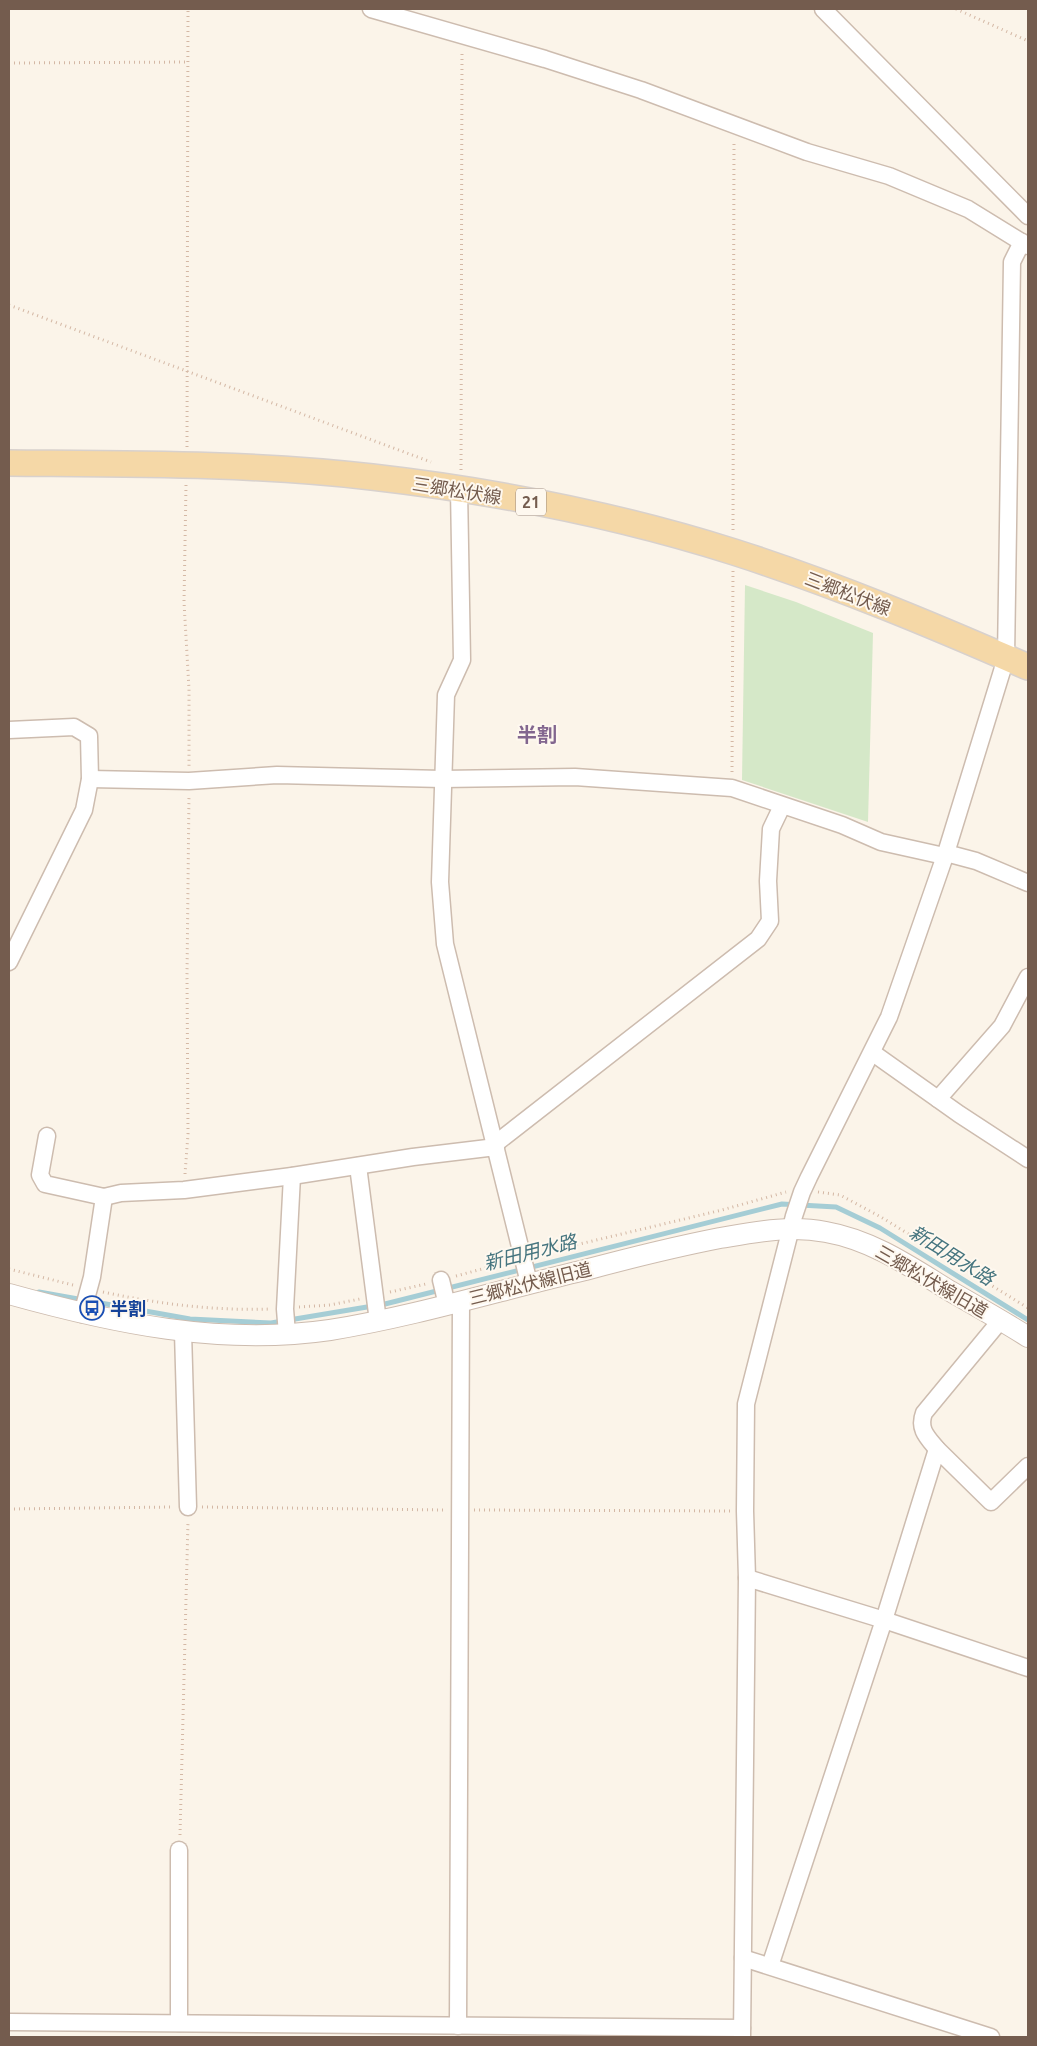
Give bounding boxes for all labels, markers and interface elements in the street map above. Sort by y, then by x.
street label: 三郷松伏線 [411,473,503,507]
road number: 21 [516,488,546,516]
street label: 三郷松伏線 [802,568,894,618]
district label: 半割 [517,723,557,746]
water label: 新田用水路 [906,1220,1000,1291]
water label: 新田用水路 [481,1229,581,1274]
street label: 三郷松伏線旧道 [872,1241,992,1321]
street label: 三郷松伏線旧道 [466,1258,594,1308]
bus stop icon: 半割 [79,1295,105,1321]
place label: 半割 [110,1298,146,1318]

